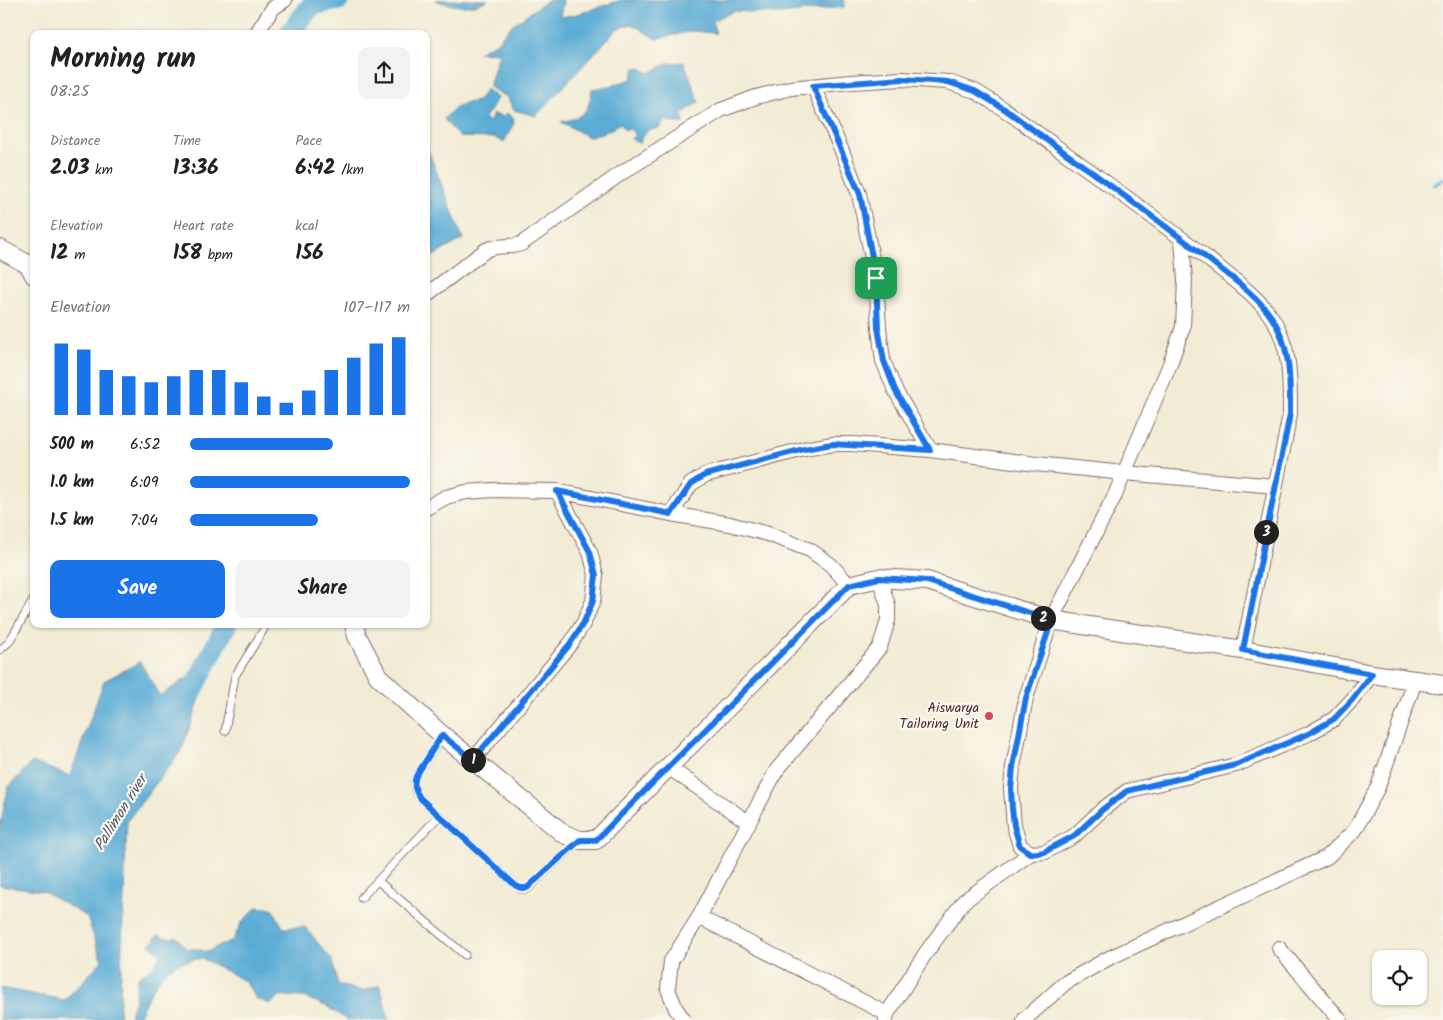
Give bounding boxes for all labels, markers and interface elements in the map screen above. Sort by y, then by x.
text: Morning run [50,37,196,82]
button: share [358,47,410,99]
text: 08:25 [50,79,89,104]
text: Distance [50,130,100,152]
text: Time [173,130,201,152]
text: Pace [295,130,322,152]
text: 2.03 [50,152,89,185]
text: 13:36 [173,152,219,185]
text: 6:42 [295,152,336,185]
text: km [89,159,113,181]
text: /km [336,159,364,181]
text: Elevation [50,215,103,237]
text: Heart rate [173,215,234,237]
text: kcal [295,215,318,237]
text: 12 [50,237,69,270]
text: 158 [173,237,202,270]
text: 156 [295,237,324,270]
text: m [69,244,85,266]
text: bpm [202,244,233,266]
pin [855,257,897,299]
icon: arrive [862,264,890,292]
text: Elevation [50,295,111,320]
text: 107–117 m [343,295,410,320]
text: 500 m [50,432,94,457]
text: 6:52 [130,432,161,457]
text: 1.0 km [50,470,94,495]
text: 6:09 [130,470,159,495]
text: 1.5 km [50,508,94,533]
text: 7:04 [130,508,158,533]
pin: 3 [1254,520,1278,544]
text: 3 [1263,521,1270,543]
button: Save [50,560,225,618]
button: Share [235,560,410,618]
pin: 2 [1030,606,1056,630]
text: 2 [1039,607,1048,629]
place label: Aiswarya Tailoring Unit [900,697,980,735]
marker: Aiswarya Tailoring Unit [983,710,995,722]
pin: 1 [460,748,486,772]
text: 1 [471,749,476,771]
water label: Pallimon river [88,768,155,856]
map controls [1372,950,1427,1005]
button: locate [1372,950,1427,1005]

